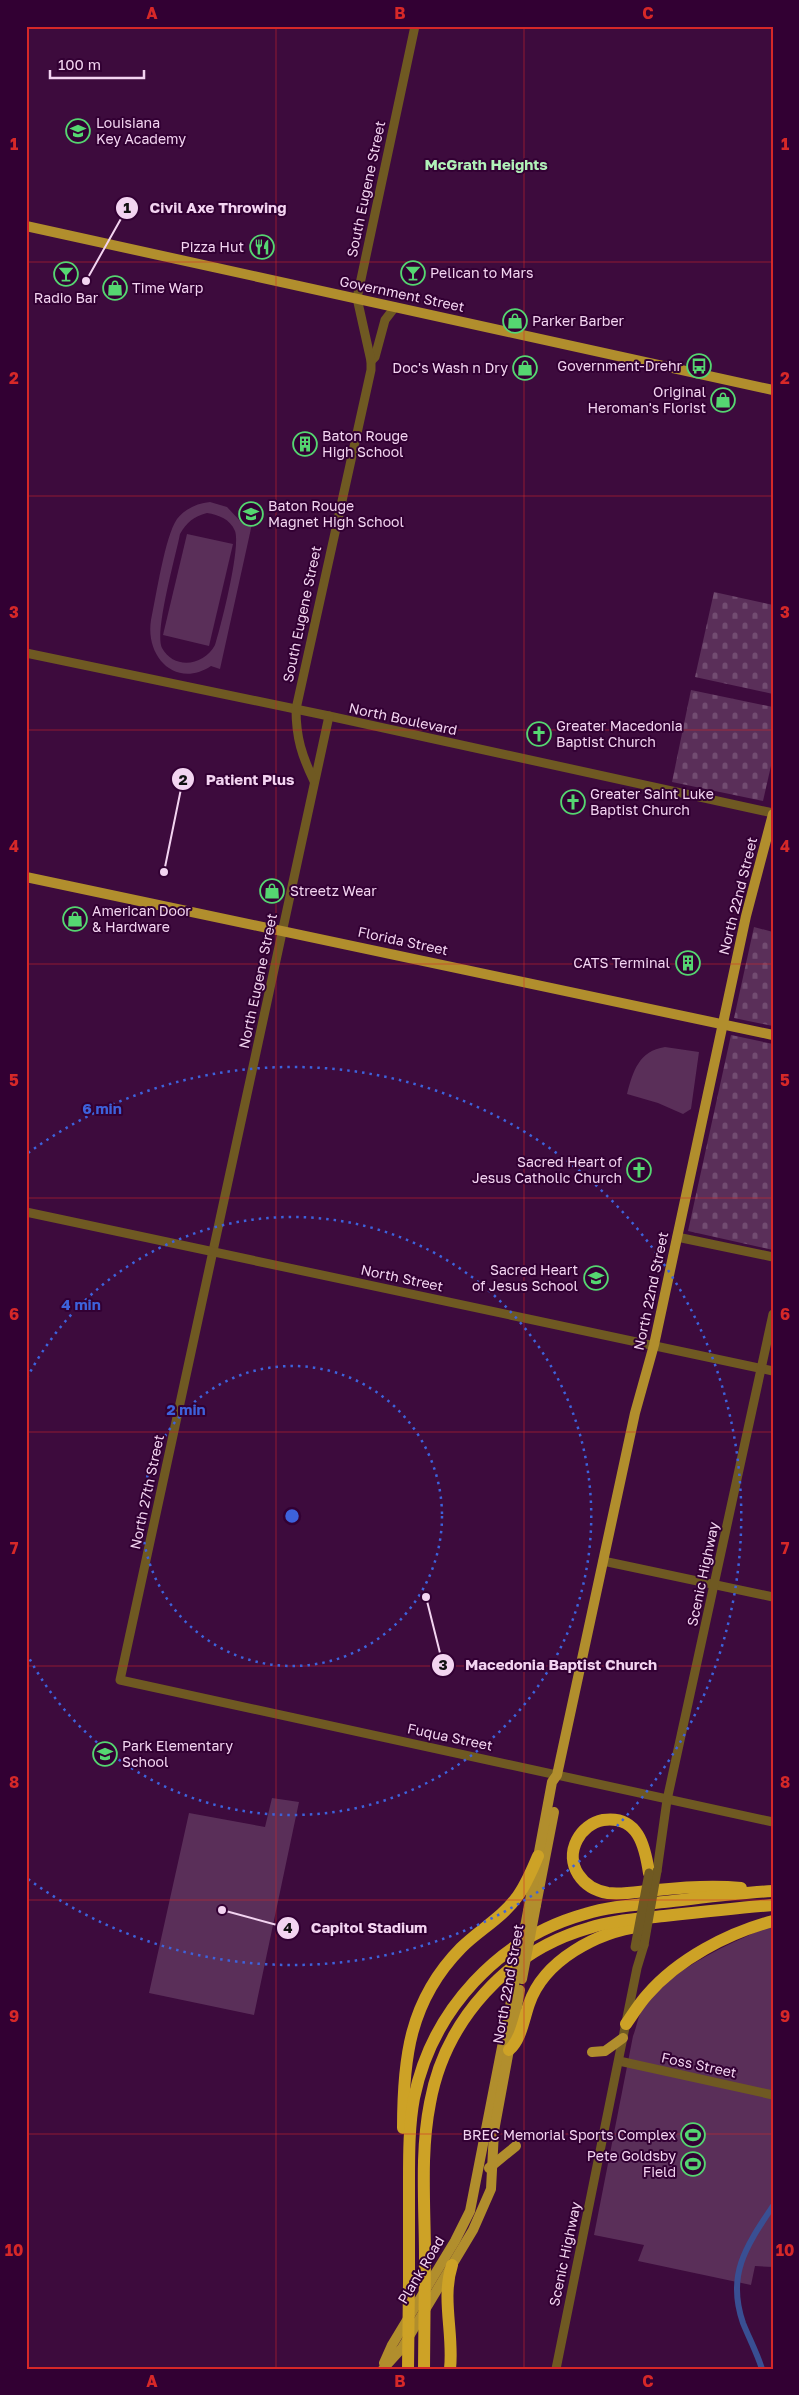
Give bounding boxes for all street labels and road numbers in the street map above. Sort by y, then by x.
street label: South Eugene Street [343,119,388,259]
street label: Government Street [338,272,466,315]
street label: South Eugene Street [279,544,324,684]
street label: North Boulevard [347,699,459,738]
street label: North 22nd Street [715,835,760,957]
street label: North Eugene Street [235,912,280,1050]
street label: Florida Street [356,923,450,958]
street label: North 22nd Street [630,1230,671,1352]
street label: North Street [359,1260,445,1295]
street label: North 27th Street [126,1433,167,1551]
street label: Scenic Highway [683,1520,722,1628]
street label: Fuqua Street [406,1719,494,1754]
street label: North 22nd Street [489,1923,526,2045]
street label: Foss Street [660,2048,738,2081]
street label: Scenic Highway [545,2200,584,2308]
street label: Plank Road [394,2233,447,2307]

